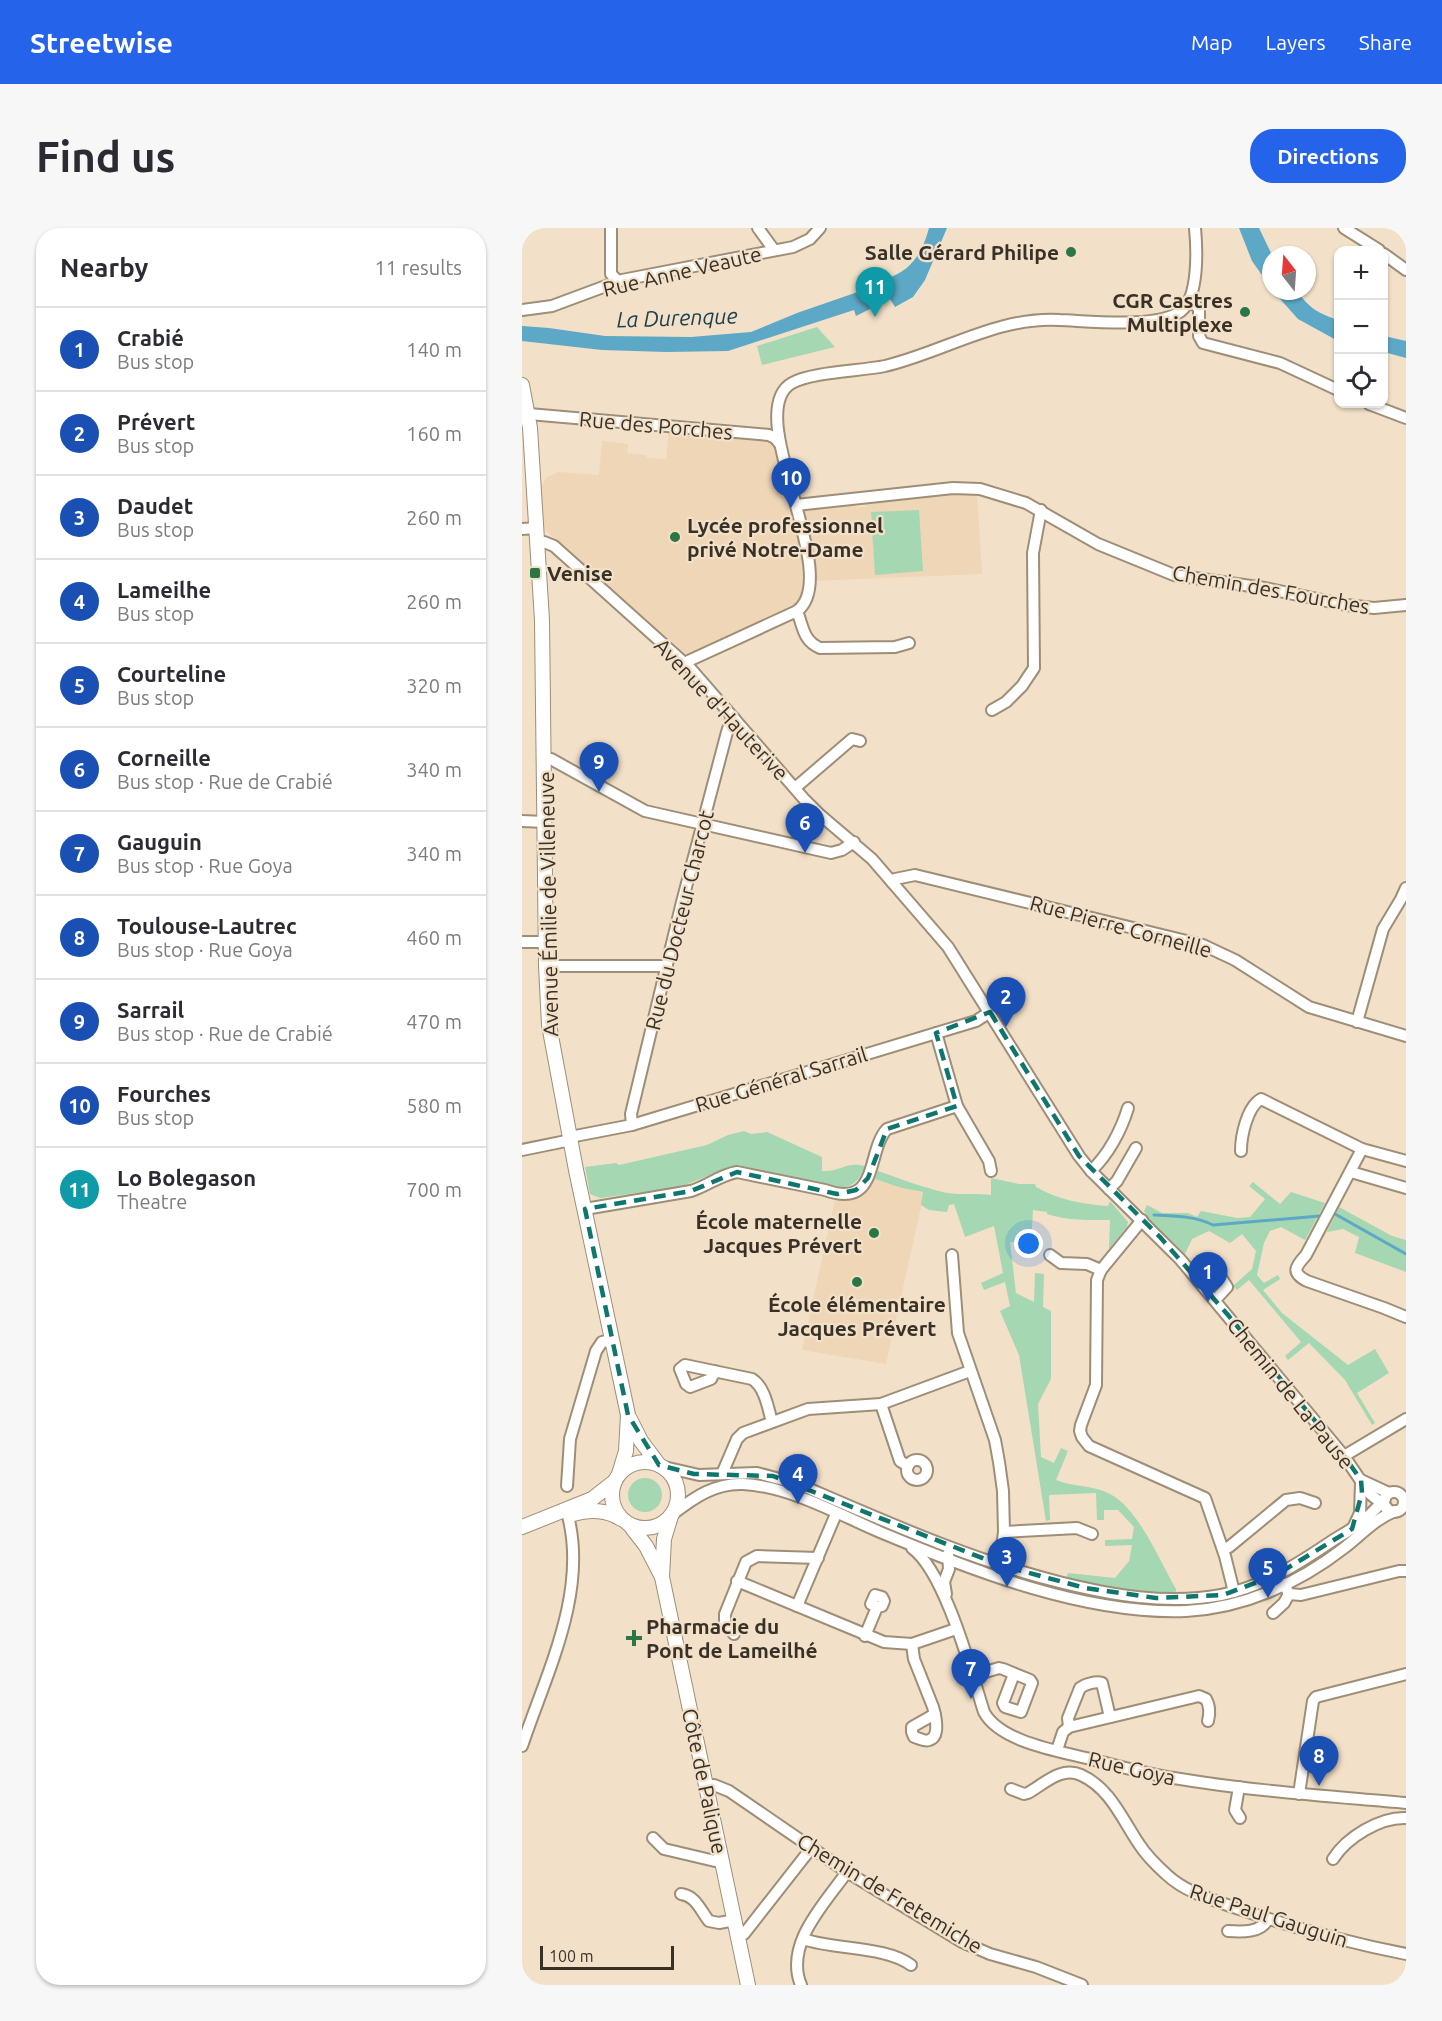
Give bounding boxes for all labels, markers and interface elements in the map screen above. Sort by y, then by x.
text: Streetwise [30,27,173,58]
text: Map [1191,30,1232,54]
text: Layers [1265,30,1326,54]
text: Share [1359,30,1412,54]
button: Directions [1250,129,1406,183]
text: Find us [36,133,175,180]
place label: Salle Gérard Philipe [865,240,1059,264]
street label: Rue Anne Veaute [600,241,764,301]
marker: Salle Gérard Philipe [1064,245,1078,259]
north arrow [1262,246,1316,300]
map controls [1334,246,1388,408]
button: + [1334,246,1388,300]
text: Nearby [60,253,148,282]
text: 11 results [374,256,462,279]
pin: 11 [856,268,894,317]
place label: CGR Castres Multiplexe [1112,288,1233,336]
button: − [1334,300,1388,354]
water label: La Durenque [616,302,738,332]
marker: CGR Castres Multiplexe [1238,305,1252,319]
text: Crabié [117,325,184,350]
text: 1 [74,338,85,361]
text: 140 m [406,338,462,361]
text: Bus stop [117,350,194,373]
button: locate [1334,354,1388,408]
street label: Rue des Porches [578,406,734,444]
text: Prévert [117,409,195,434]
text: 2 [74,422,85,445]
text: 160 m [406,422,462,445]
text: Bus stop [117,434,194,457]
pin: 10 [772,458,810,508]
text: Daudet [117,493,193,518]
text: 3 [74,506,85,529]
text: 260 m [406,506,462,529]
place label: Lycée professionnel privé Notre-Dame [687,513,883,561]
text: Bus stop [117,518,194,541]
marker: Lycée professionnel privé Notre-Dame [668,530,682,544]
street label: Chemin des Fourches [1170,560,1372,618]
place label: Venise [547,561,613,585]
marker: Venise [528,566,542,580]
text: Lameilhe [117,577,211,602]
text: 4 [74,590,85,613]
text: 260 m [406,590,462,613]
text: Bus stop [117,602,194,625]
street label: Avenue d'Hauterive [650,633,794,785]
text: Courteline [117,661,226,686]
text: 5 [74,674,85,697]
text: 320 m [406,674,462,697]
text: Bus stop [117,686,194,709]
pin: 9 [580,742,619,792]
text: Corneille [117,745,211,770]
text: 6 [74,758,85,781]
text: 340 m [406,758,462,781]
text: Bus stop · Rue de Crabié [117,770,333,793]
street label: Avenue Émilie de Villeneuve [534,771,562,1037]
pin: 6 [786,804,824,853]
street label: Rue du Docteur Charcot [640,808,718,1032]
text: Gauguin [117,829,202,854]
text: 7 [74,842,85,865]
text: 340 m [406,842,462,865]
text: Bus stop · Rue Goya [117,854,293,877]
street label: Rue Pierre Corneille [1027,890,1215,962]
text: Toulouse-Lautrec [117,913,297,938]
text: 8 [74,926,85,949]
text: 460 m [406,926,462,949]
text: Bus stop · Rue Goya [117,938,293,961]
pin: 2 [986,978,1026,1027]
text: Sarrail [117,997,184,1022]
text: 9 [74,1010,85,1033]
text: 470 m [406,1010,462,1033]
text: Bus stop · Rue de Crabié [117,1022,333,1045]
street label: Rue Général Sarrail [692,1041,870,1117]
text: Fourches [117,1081,211,1106]
text: 10 [68,1094,91,1117]
text: 580 m [406,1094,462,1117]
text: Bus stop [117,1106,194,1129]
text: Lo Bolegason [117,1165,256,1190]
text: 11 [68,1178,91,1201]
text: 700 m [406,1178,462,1201]
text: Theatre [117,1190,187,1213]
place label: École maternelle Jacques Prévert [696,1209,862,1257]
marker: École maternelle Jacques Prévert [867,1226,881,1240]
your location [1014,1229,1043,1258]
pin: 1 [1188,1252,1228,1302]
marker: École élémentaire Jacques Prévert [850,1275,864,1289]
place label: École élémentaire Jacques Prévert [768,1292,946,1340]
street label: Chemin de La Pause [1223,1313,1359,1473]
pin: 4 [778,1454,818,1504]
pin: 3 [988,1538,1026,1587]
pin: 5 [1248,1548,1288,1598]
place label: Pharmacie du Pont de Lameilhé [646,1614,818,1662]
marker: Pharmacie du Pont de Lameilhé [627,1631,641,1645]
pin: 7 [952,1650,990,1699]
street label: Côte de Palique [678,1706,732,1856]
pin: 8 [1300,1736,1338,1786]
street label: Rue Goya [1086,1746,1178,1790]
street label: Chemin de Fretemiche [793,1828,987,1958]
street label: Rue Paul Gauguin [1187,1878,1351,1952]
scale bar [540,1943,674,1970]
text: 100 m [549,1947,594,1965]

